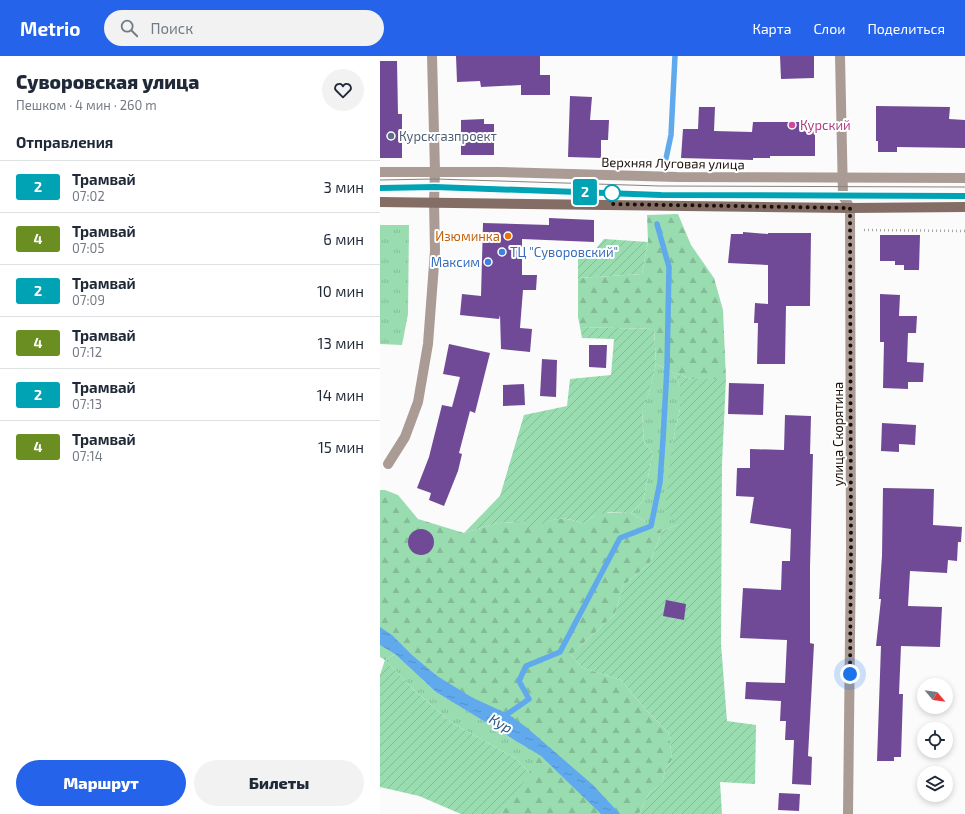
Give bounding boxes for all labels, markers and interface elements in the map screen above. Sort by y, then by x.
search box [104,10,384,46]
text: Metrio [20,17,80,40]
icon: search [118,17,140,39]
text: Поиск [150,19,193,37]
text: Карта [752,20,791,37]
text: Слои [813,20,845,37]
text: Поделиться [867,20,945,37]
button: heart [322,69,364,111]
text: Суворовская улица [16,70,199,93]
text: Пешком · 4 мин · 260 m [16,97,157,113]
place label: Курский [800,117,851,133]
marker: Курский [787,120,797,130]
place label: Курскгазпроект [399,128,498,144]
marker: Курскгазпроект [386,131,396,141]
text: Отправления [16,133,113,151]
street label: Верхняя Луговая улица [601,154,745,172]
text: Трамвай [72,170,136,188]
text: 2 [34,178,42,195]
text: 3 мин [324,178,364,196]
line badge: 2 [572,179,598,205]
text: 2 [581,183,589,200]
unlabelled marker [603,184,621,202]
text: 07:02 [72,188,105,204]
text: Трамвай [72,222,136,240]
place label: Изюминка [435,228,500,244]
text: 4 [34,230,42,247]
text: 6 мин [323,230,364,248]
marker: Изюминка [503,231,513,241]
text: 07:05 [72,240,104,256]
place label: ТЦ "Суворовский" [510,244,618,260]
marker: ТЦ "Суворовский" [497,247,507,257]
place label: Максим [431,254,480,270]
marker: Максим [483,257,493,267]
text: Трамвай [72,274,136,292]
text: 2 [34,282,42,299]
text: 10 мин [317,282,364,300]
text: 07:09 [72,292,105,308]
text: Трамвай [72,326,136,344]
text: 4 [34,334,42,351]
text: 13 мин [318,334,364,352]
text: 07:12 [72,344,102,360]
text: Трамвай [72,378,136,396]
street label: улица Скорятина [830,382,846,486]
text: 2 [34,386,42,403]
text: 14 мин [317,386,364,404]
text: 07:13 [72,396,102,412]
text: Трамвай [72,430,136,448]
text: 4 [34,438,42,455]
text: 15 мин [318,438,364,456]
text: 07:14 [72,448,103,464]
your location [840,664,860,684]
north arrow [917,678,953,714]
map controls [917,678,953,802]
water label: Кур [486,710,516,736]
button: locate [917,722,953,758]
button: Маршрут [16,760,186,806]
button: Билеты [194,760,364,806]
button: layers [917,766,953,802]

